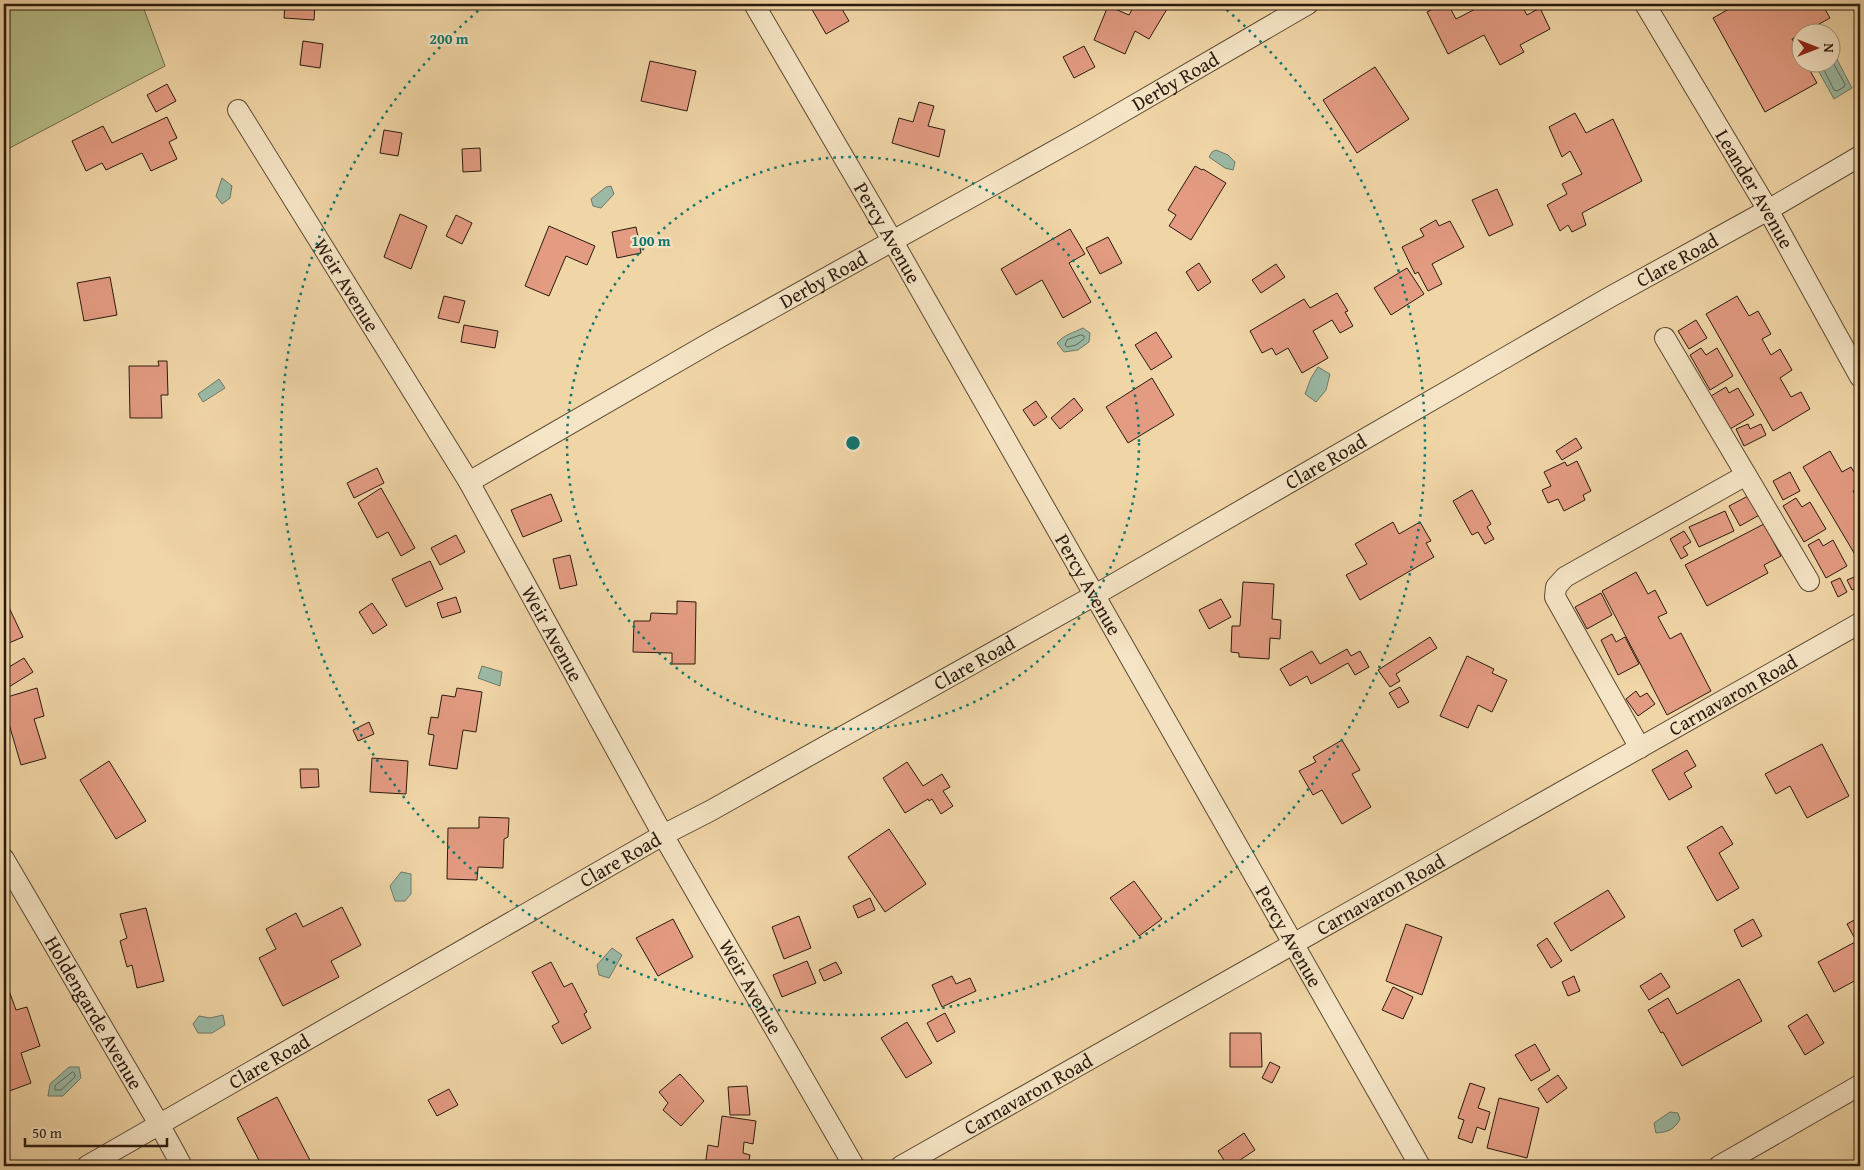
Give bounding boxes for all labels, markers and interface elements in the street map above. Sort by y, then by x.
north arrow [1792,22,1842,72]
text: 200 m [429,28,469,49]
text: N [1819,43,1839,53]
street label: Derby Road [1126,44,1224,118]
street label: Leander Avenue [1709,123,1801,254]
street label: Percy Avenue [847,176,929,289]
street label: Clare Road [1630,225,1723,294]
text: 100 m [631,230,671,251]
street label: Weir Avenue [307,232,387,337]
street label: Derby Road [774,243,872,315]
street label: Clare Road [1279,426,1372,496]
centre of rings [844,434,862,452]
street label: Percy Avenue [1048,528,1129,640]
street label: Weir Avenue [515,580,591,687]
street label: Clare Road [928,628,1020,697]
street label: Carnavaron Road [1663,646,1803,743]
street label: Clare Road [574,824,666,894]
street label: Carnavaron Road [1311,846,1450,942]
street label: Percy Avenue [1249,880,1330,992]
street label: Holdengarde Avenue [38,930,151,1095]
street label: Weir Avenue [712,934,790,1039]
street label: Clare Road [223,1026,315,1096]
street label: Carnavaron Road [958,1045,1098,1142]
scale bar [25,1115,168,1147]
text: 50 m [32,1122,63,1143]

